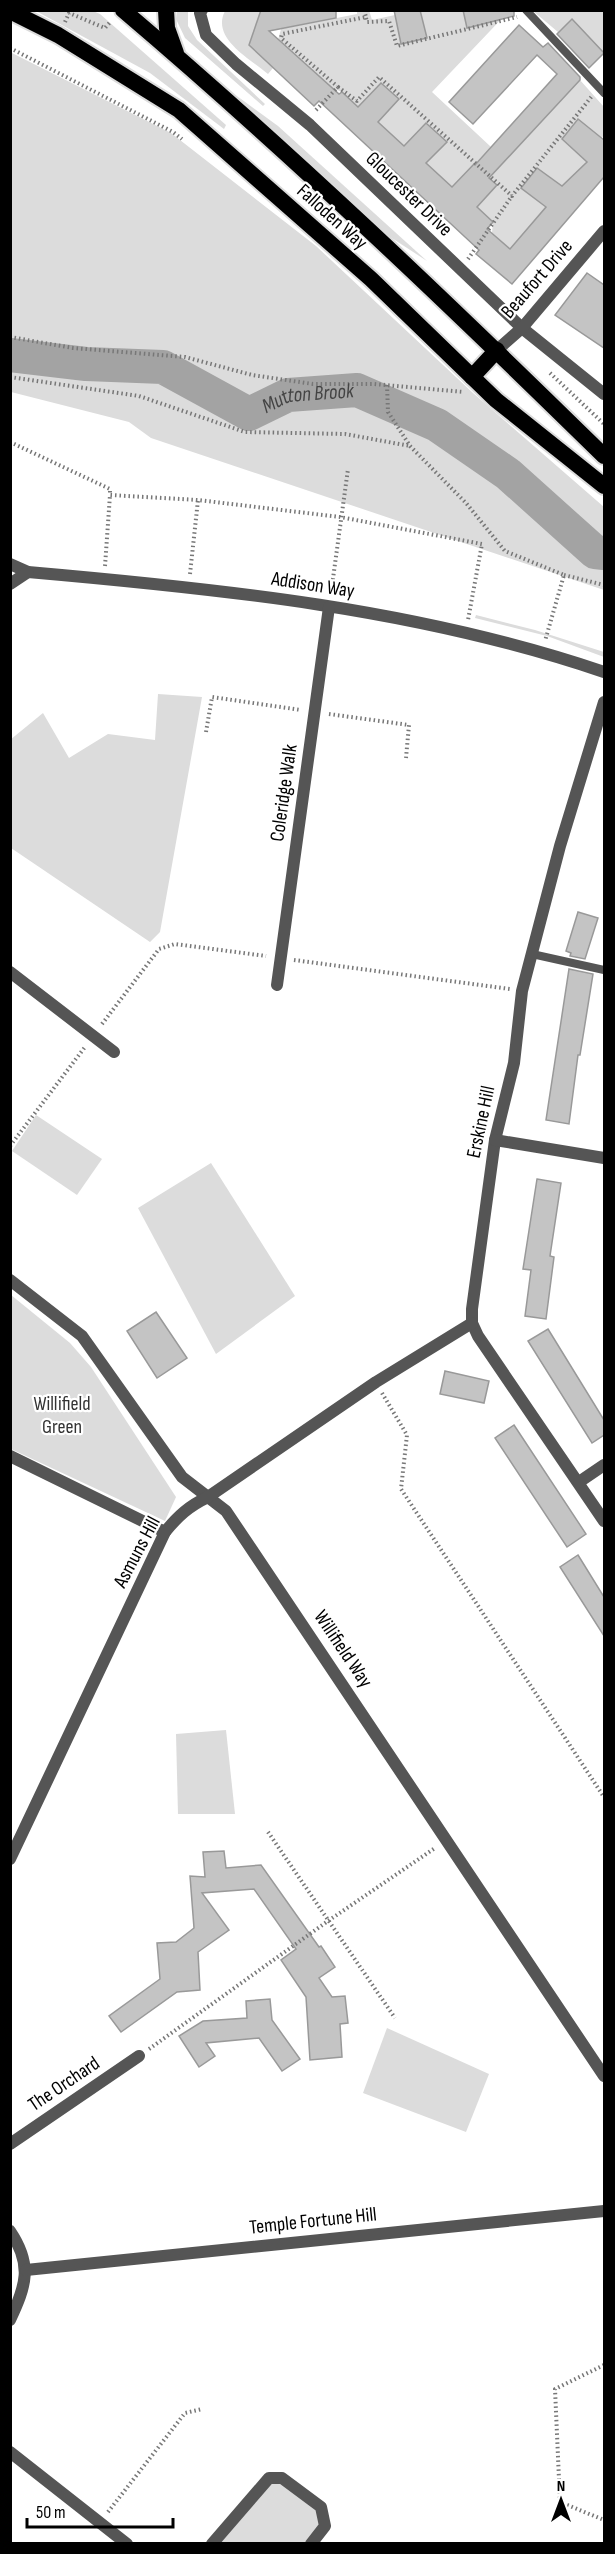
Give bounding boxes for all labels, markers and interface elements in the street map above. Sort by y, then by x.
street label: Gloucester Drive [361,147,457,241]
street label: Falloden Way [292,179,372,255]
street label: Beaufort Drive [496,235,578,323]
water label: Mutton Brook [258,378,356,418]
street label: Addison Way [269,566,356,603]
street label: Coleridge Walk [265,742,303,843]
street label: Erskine Hill [462,1084,500,1160]
park label: Willifield Green [33,1392,91,1439]
street label: Asmuns Hill [108,1512,166,1593]
street label: Willifield Way [308,1606,378,1692]
street label: The Orchard [24,2051,104,2117]
street label: Temple Fortune Hill [248,2202,378,2240]
north arrow [531,2470,591,2530]
text: N [557,2477,565,2496]
scale bar [27,2491,172,2529]
text: 50 m [36,2502,66,2523]

